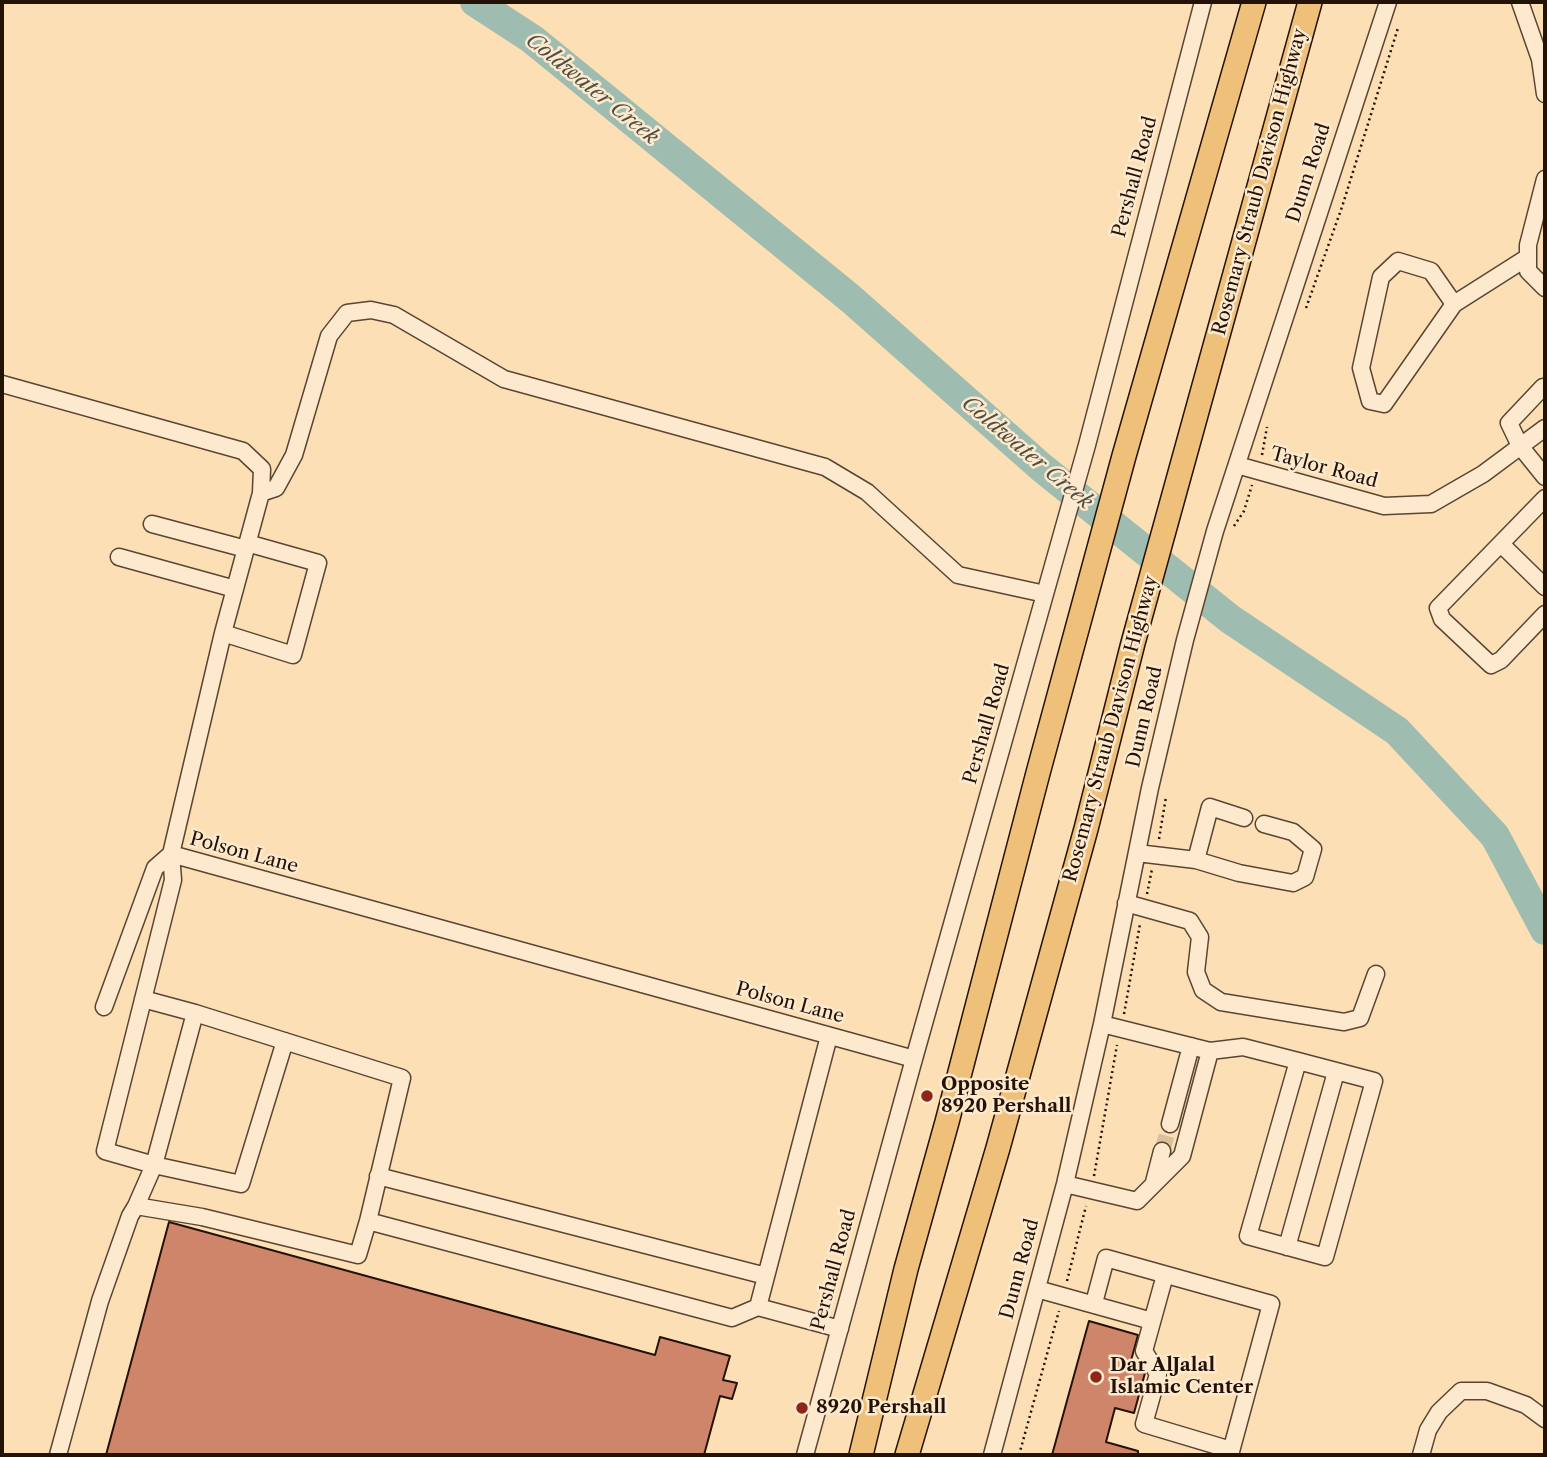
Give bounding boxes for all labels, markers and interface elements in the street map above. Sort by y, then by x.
street label: Rosemary Straub Davison Highway [1208,26,1312,338]
water label: Coldwater Creek [521,28,663,150]
street label: Pershall Road [1108,114,1162,240]
street label: Dunn Road [1282,121,1336,225]
water label: Coldwater Creek [956,391,1098,515]
street label: Taylor Road [1268,443,1380,493]
street label: Rosemary Straub Davison Highway [1059,573,1163,885]
street label: Pershall Road [959,661,1015,787]
street label: Dunn Road [1122,664,1168,770]
street label: Polson Lane [187,828,301,878]
street label: Polson Lane [733,978,847,1028]
place label: Opposite 8920 Pershall [941,1074,1072,1118]
marker: Opposite 8920 Pershall [919,1088,935,1104]
street label: Pershall Road [807,1207,861,1333]
street label: Dunn Road [996,1216,1044,1322]
place label: Dar AlJalal Islamic Center [1110,1355,1253,1399]
marker: Dar AlJalal Islamic Center [1088,1369,1104,1385]
place label: 8920 Pershall [816,1397,947,1419]
marker: 8920 Pershall [794,1400,810,1416]

